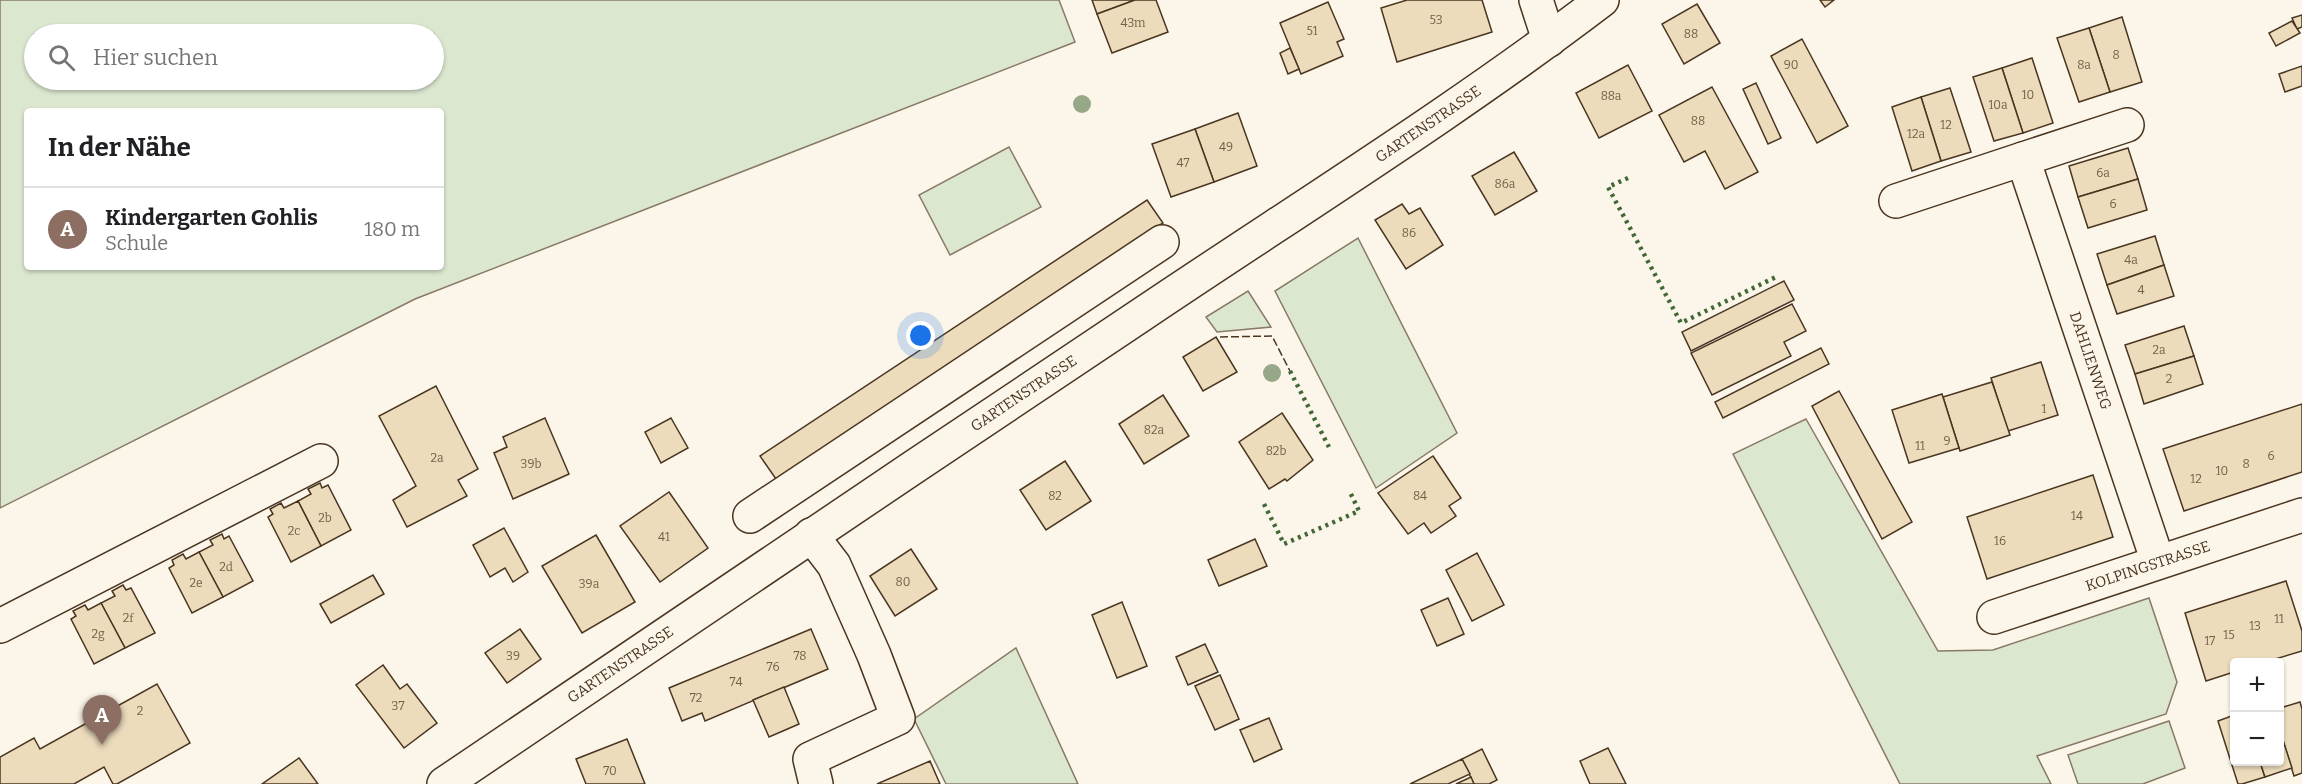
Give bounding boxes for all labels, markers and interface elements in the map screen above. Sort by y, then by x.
house number: 53 [1430,13,1443,27]
house number: 43m [1120,16,1146,30]
search box [24,24,444,90]
house number: 51 [1306,24,1318,38]
house number: 88 [1684,27,1698,41]
icon: search [45,41,78,74]
text: Hier suchen [93,44,218,71]
house number: 8 [2112,48,2120,62]
house number: 90 [1784,58,1798,72]
house number: 8a [2077,58,2091,72]
street label: GARTENSTRASSE [1372,82,1485,166]
house number: 10 [2022,88,2034,102]
house number: 88a [1601,89,1622,103]
house number: 10a [1988,98,2008,112]
house number: 88 [1691,114,1705,128]
house number: 12 [1940,118,1952,132]
house number: 12a [1907,127,1925,141]
text: In der Nähe [48,132,191,163]
house number: 49 [1219,140,1233,154]
house number: 47 [1177,156,1189,170]
house number: 6a [2096,166,2110,180]
house number: 86a [1495,177,1516,191]
house number: 6 [2109,197,2117,211]
text: Kindergarten Gohlis [105,204,318,231]
text: A [60,217,75,241]
text: 180 m [364,217,420,241]
house number: 86 [1402,226,1416,240]
text: Schule [105,231,168,255]
house number: 4a [2124,253,2138,267]
house number: 4 [2137,283,2145,297]
street label: DAHLIENWEG [2066,309,2115,412]
your location [906,321,935,350]
house number: 2a [2152,343,2166,357]
street label: GARTENSTRASSE [967,351,1080,435]
house number: 2 [2166,372,2172,386]
house number: 1 [2042,402,2047,416]
house number: 82a [1144,423,1165,437]
house number: 9 [1943,434,1951,448]
house number: 11 [1915,439,1925,453]
house number: 82b [1266,444,1286,458]
house number: 6 [2267,449,2275,463]
house number: 2a [430,451,444,465]
house number: 39b [521,457,541,471]
house number: 8 [2242,457,2250,471]
house number: 10 [2216,464,2228,478]
house number: 12 [2190,472,2202,486]
house number: 82 [1048,489,1062,503]
house number: 84 [1413,489,1427,503]
house number: 14 [2071,509,2083,523]
house number: 2b [318,511,332,525]
house number: 2c [288,524,300,538]
house number: 41 [658,530,670,544]
house number: 16 [1994,534,2006,548]
street label: KOLPINGSTRASSE [2083,537,2212,595]
house number: 2d [219,560,233,574]
house number: 80 [896,575,910,589]
house number: 2e [189,576,203,590]
house number: 39a [579,577,600,591]
house number: 2f [123,611,134,625]
house number: 11 [2274,612,2284,626]
house number: 13 [2249,619,2261,633]
street label: GARTENSTRASSE [564,622,677,707]
house number: 2g [91,627,105,641]
house number: 15 [2223,628,2235,642]
house number: 17 [2205,634,2215,648]
house number: 39 [506,649,520,663]
house number: 78 [793,649,807,663]
map controls [2230,658,2284,766]
button: + [2230,658,2284,712]
house number: 76 [767,660,779,674]
house number: 74 [730,675,742,689]
house number: 72 [690,691,702,705]
pin: A [82,696,122,745]
house number: 37 [392,699,404,713]
house number: 2 [137,704,143,718]
button: − [2230,712,2284,766]
house number: 70 [603,764,617,778]

